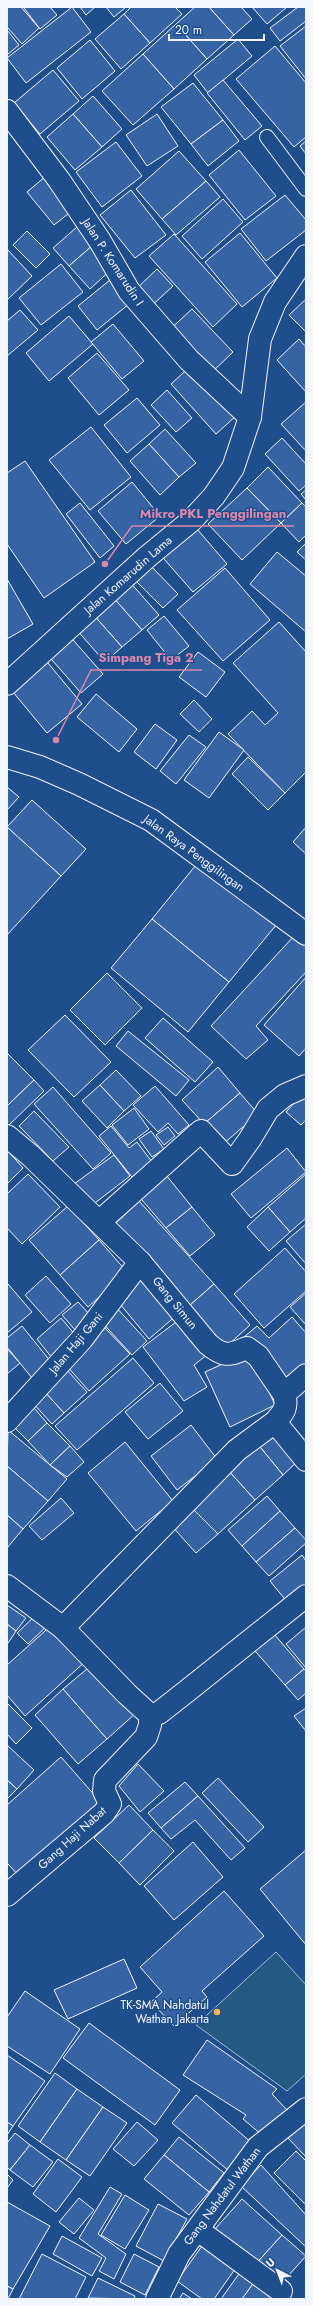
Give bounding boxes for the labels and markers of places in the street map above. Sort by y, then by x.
callout: Mikro PKL Penggilingan [132,501,294,526]
callout: Simpang Tiga 2 [91,645,202,670]
place label: TK-SMA Nahdatul Wathan Jakarta [120,1996,209,2028]
marker: TK-SMA Nahdatul Wathan Jakarta [212,2007,222,2017]

